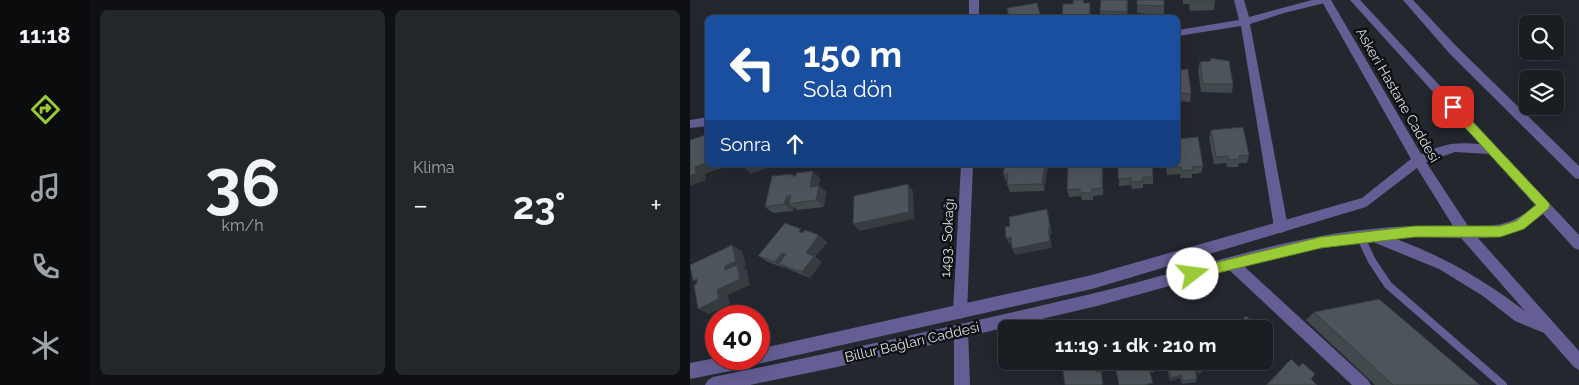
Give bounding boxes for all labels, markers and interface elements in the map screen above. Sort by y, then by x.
map controls [1519,15,1564,115]
button: search [1519,15,1564,60]
text: 11:18 [19,22,71,48]
street label: Askeri Hastane Caddesi [1353,25,1443,165]
text: 150 m [803,34,902,75]
icon: left [720,35,785,100]
button: layers [1519,70,1564,115]
text: Sola dön [803,76,893,102]
pin [1432,86,1474,128]
icon: directions [28,92,63,127]
icon: arrive [1439,93,1467,121]
icon: ahead [781,130,809,158]
text: Sonra [720,133,771,155]
text: 36 [205,145,280,221]
text: Klima [413,158,455,177]
icon: music [28,170,63,205]
text: 23° [513,183,566,228]
text: − [413,189,428,222]
text: + [650,189,662,222]
street label: 1493. Sokağı [937,198,957,278]
text: km/h [221,216,264,235]
position arrow [1166,247,1218,299]
icon: phone [28,249,63,284]
speed limit sign: 40 [705,305,770,370]
street label: Billur Bağları Caddesi [843,319,981,365]
icon: climate [28,328,63,363]
text: 11:19 · 1 dk · 210 m [1055,334,1216,356]

